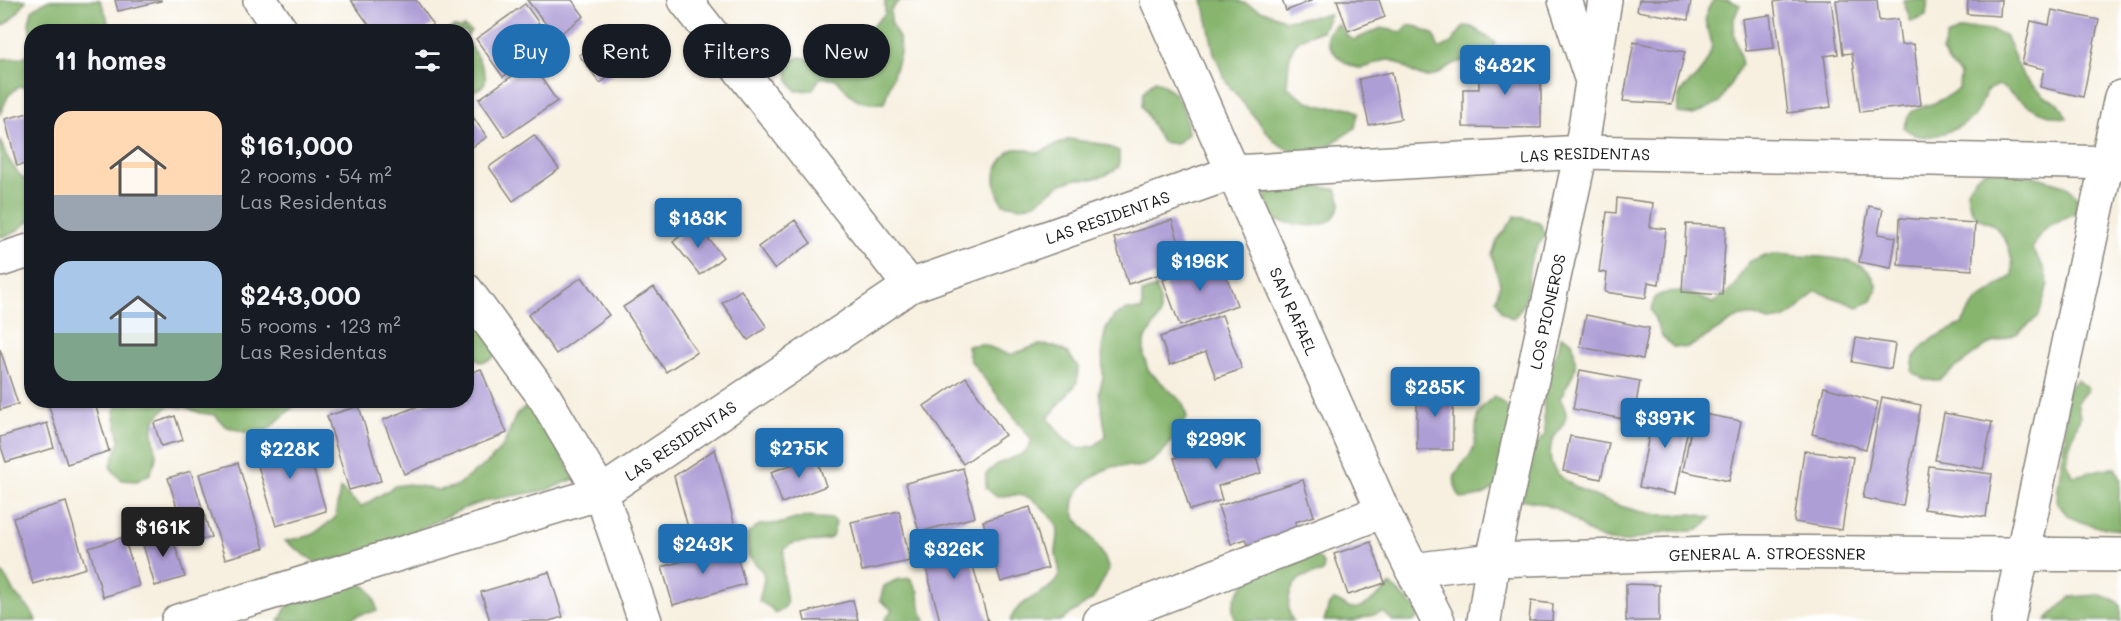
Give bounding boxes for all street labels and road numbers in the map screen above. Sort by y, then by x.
street label: LAS RESIDENTAS [1520,141,1650,166]
street label: LAS RESIDENTAS [1042,185,1172,248]
street label: LOS PIONEROS [1524,252,1569,371]
street label: SAN RAFAEL [1266,264,1323,359]
street label: LAS RESIDENTAS [620,395,740,485]
street label: GENERAL A. STROESSNER [1668,541,1866,565]

